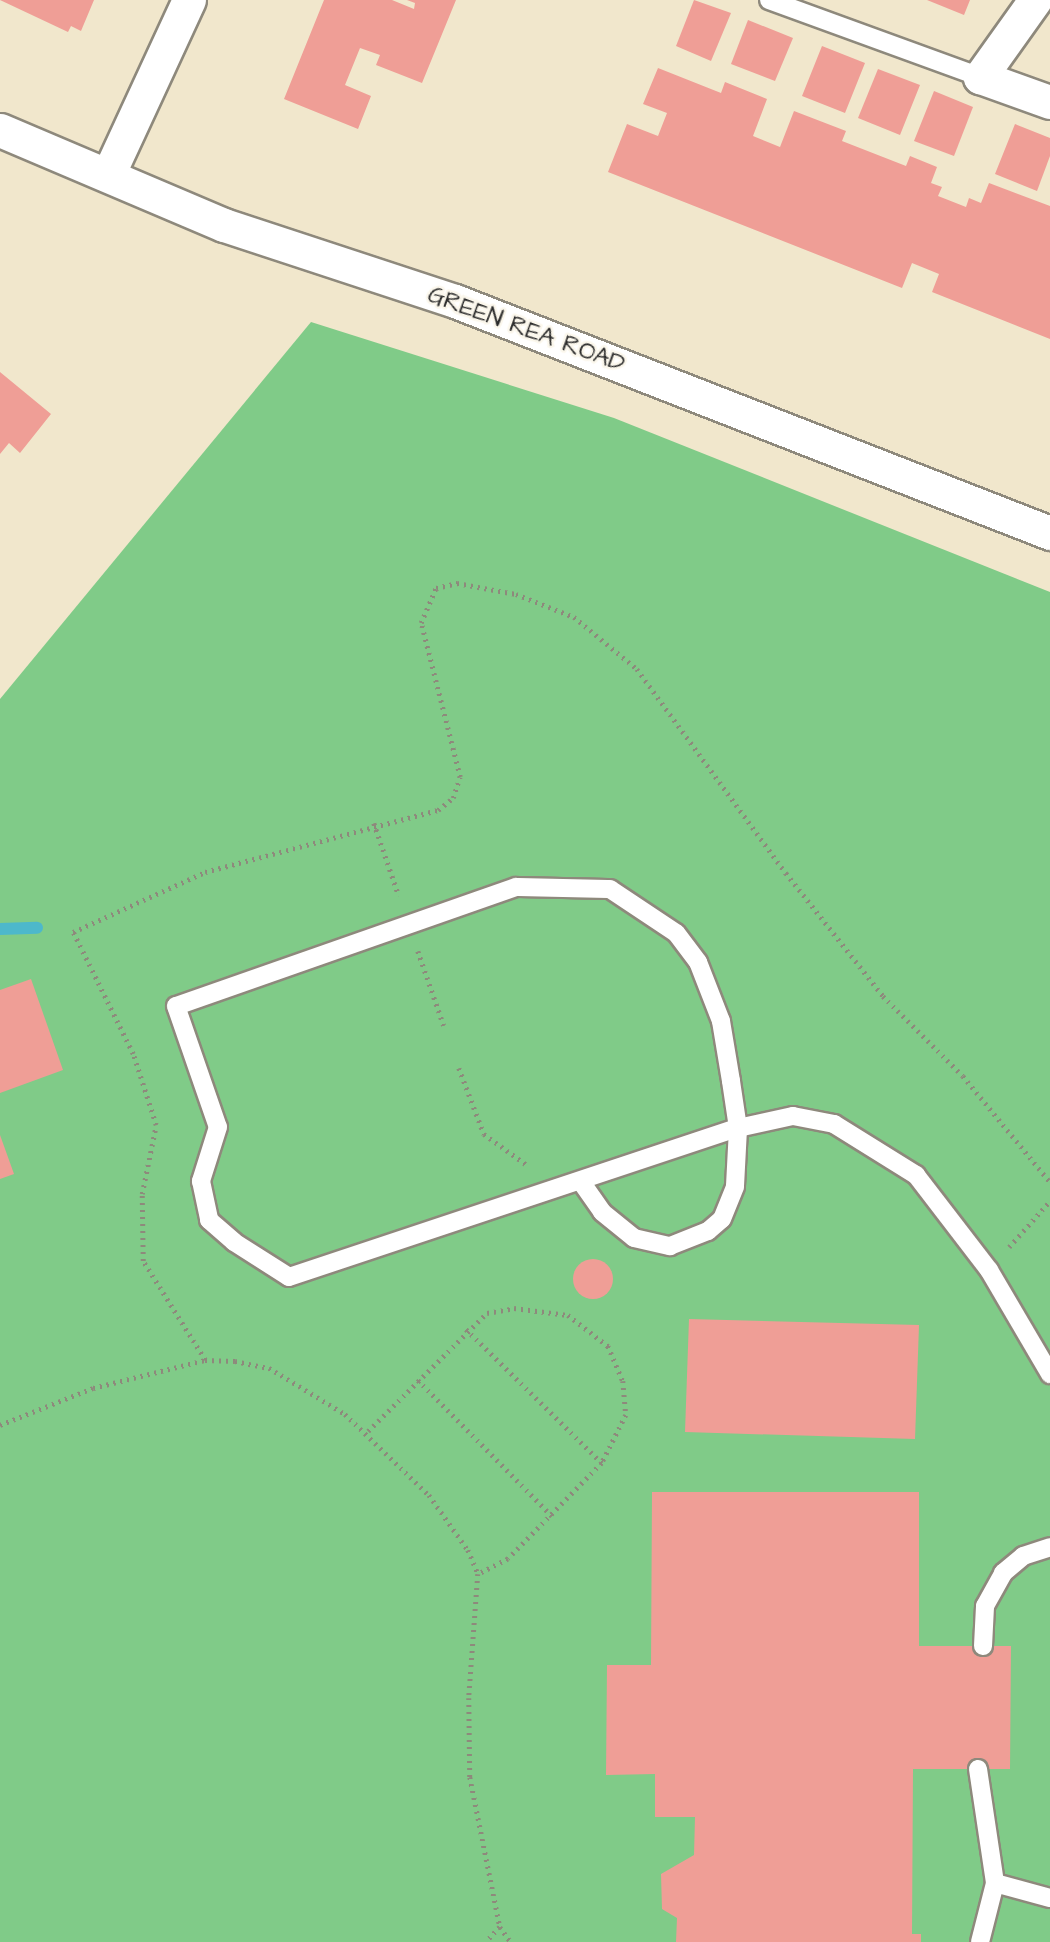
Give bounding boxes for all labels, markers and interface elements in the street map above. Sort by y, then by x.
street label: GREEN REA ROAD [424,281,628,379]

